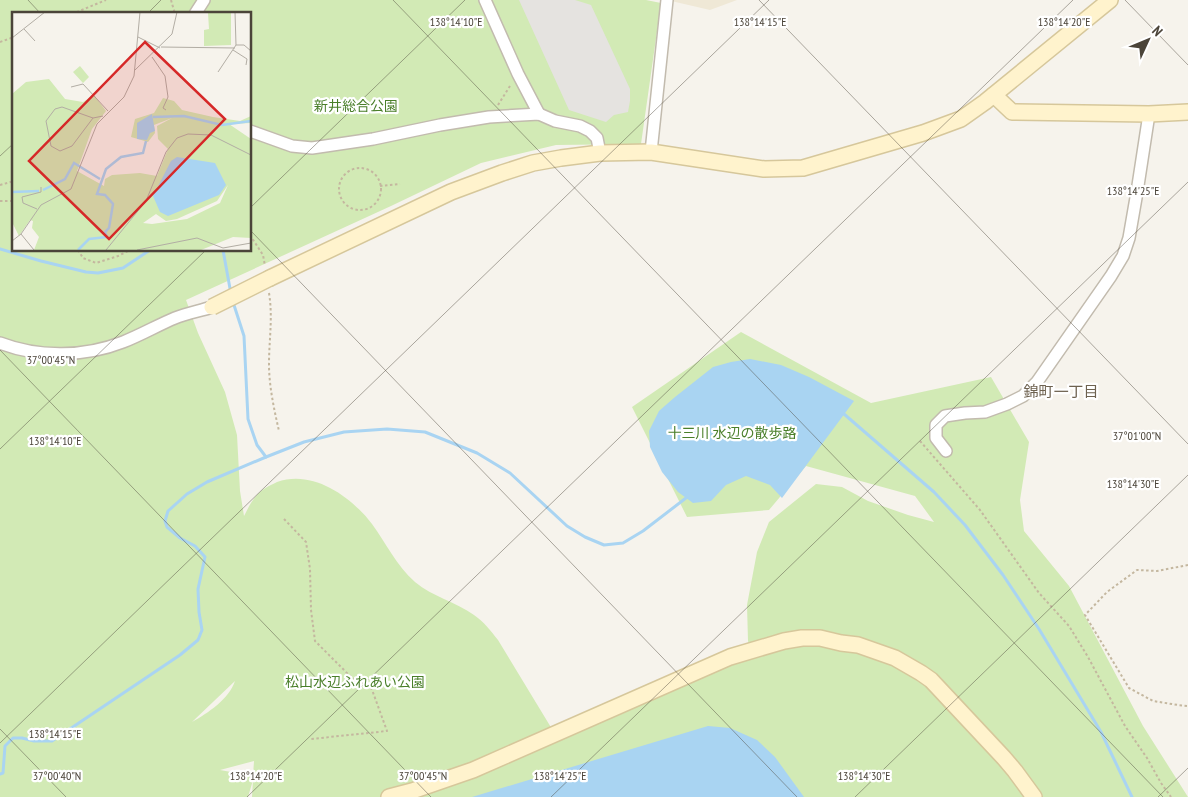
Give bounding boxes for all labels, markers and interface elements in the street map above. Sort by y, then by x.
inset map [12,12,251,251]
text: 138°14'10"E [430,14,482,29]
text: 138°14'15"E [734,14,786,29]
text: 138°14'20"E [1038,14,1090,29]
north arrow [1123,15,1173,65]
text: N [1148,22,1166,40]
park label: 新井総合公園 [314,97,398,115]
text: 138°14'25"E [1107,183,1159,198]
text: 37°00'45"N [27,352,75,367]
district label: 錦町一丁目 [1023,382,1099,401]
park label: 十三川 水辺の散歩路 [668,424,796,442]
text: 37°01'00"N [1113,428,1161,443]
text: 138°14'10"E [29,433,81,448]
text: 138°14'30"E [1107,476,1159,491]
park label: 松山水辺ふれあい公園 [285,673,425,691]
text: 138°14'15"E [29,726,81,741]
text: 37°00'40"N [33,768,81,783]
text: 138°14'20"E [230,768,282,783]
text: 37°00'45"N [399,768,447,783]
text: 138°14'25"E [534,768,586,783]
text: 138°14'30"E [838,768,890,783]

